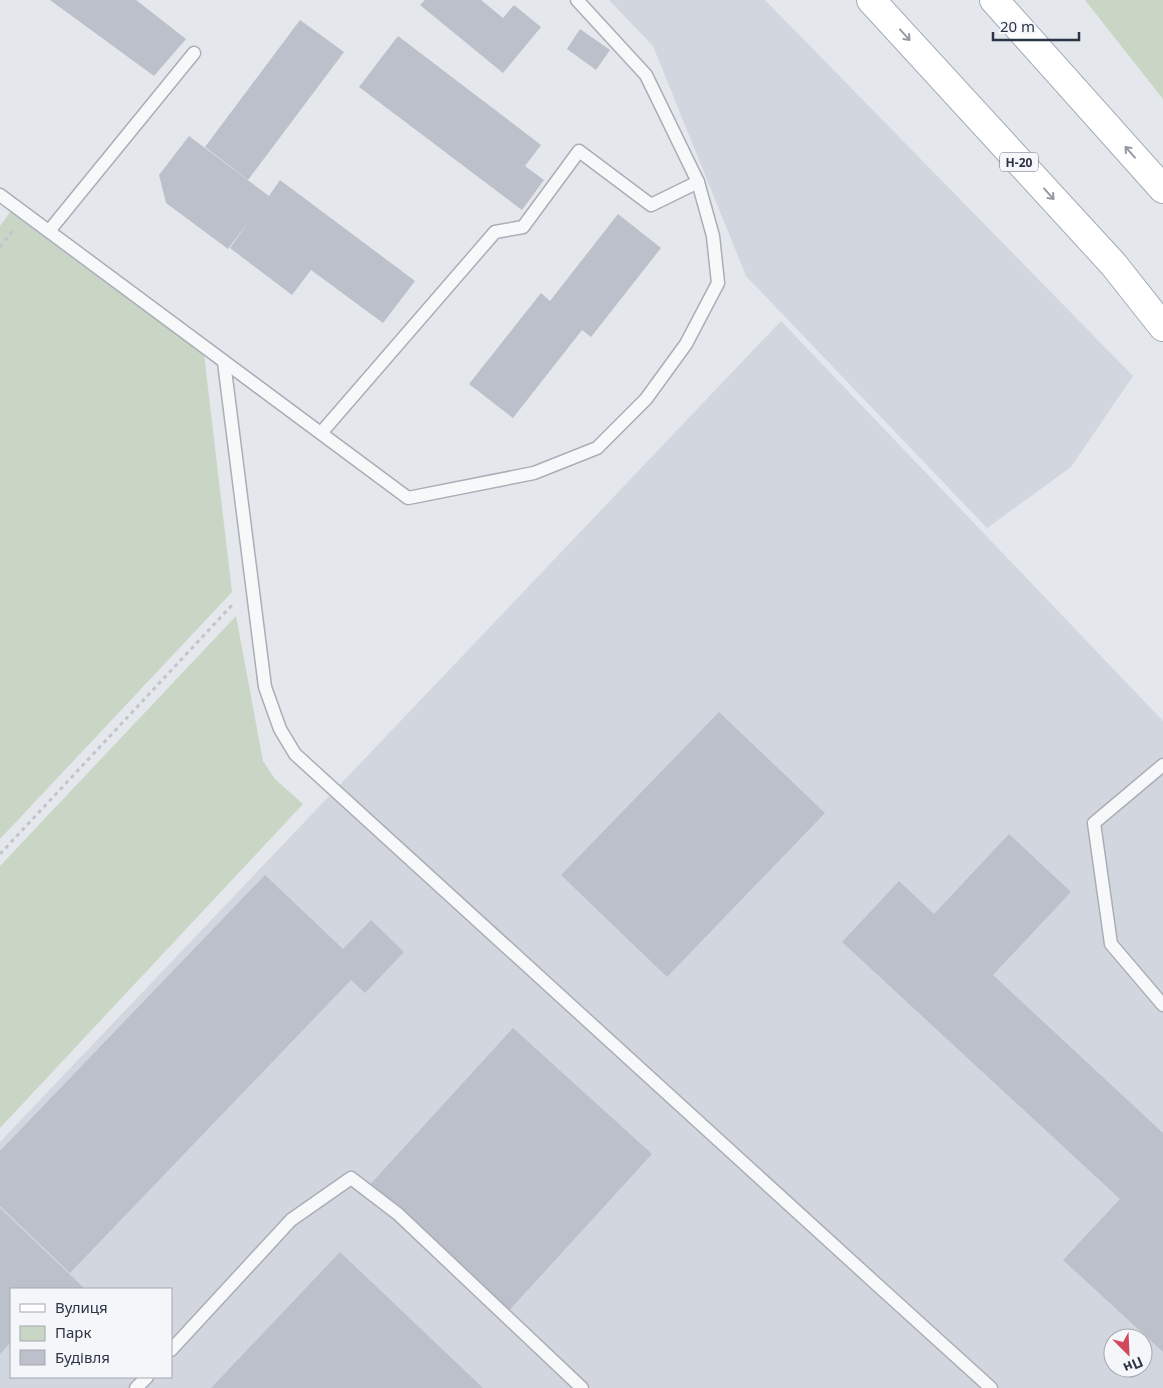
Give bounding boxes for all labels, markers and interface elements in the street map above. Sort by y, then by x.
scale bar [993,10,1079,42]
text: 20 m [1000,16,1035,36]
one-way arrow [899,29,910,42]
one-way arrow [1125,146,1136,159]
road number: Н-20 [1000,152,1038,172]
one-way arrow [1043,188,1055,201]
legend [10,1288,172,1378]
text: Вулиця [55,1297,108,1317]
text: Парк [55,1322,91,1342]
north arrow [1103,1328,1153,1378]
text: Будівля [55,1347,110,1367]
text: Пн [1121,1353,1146,1378]

